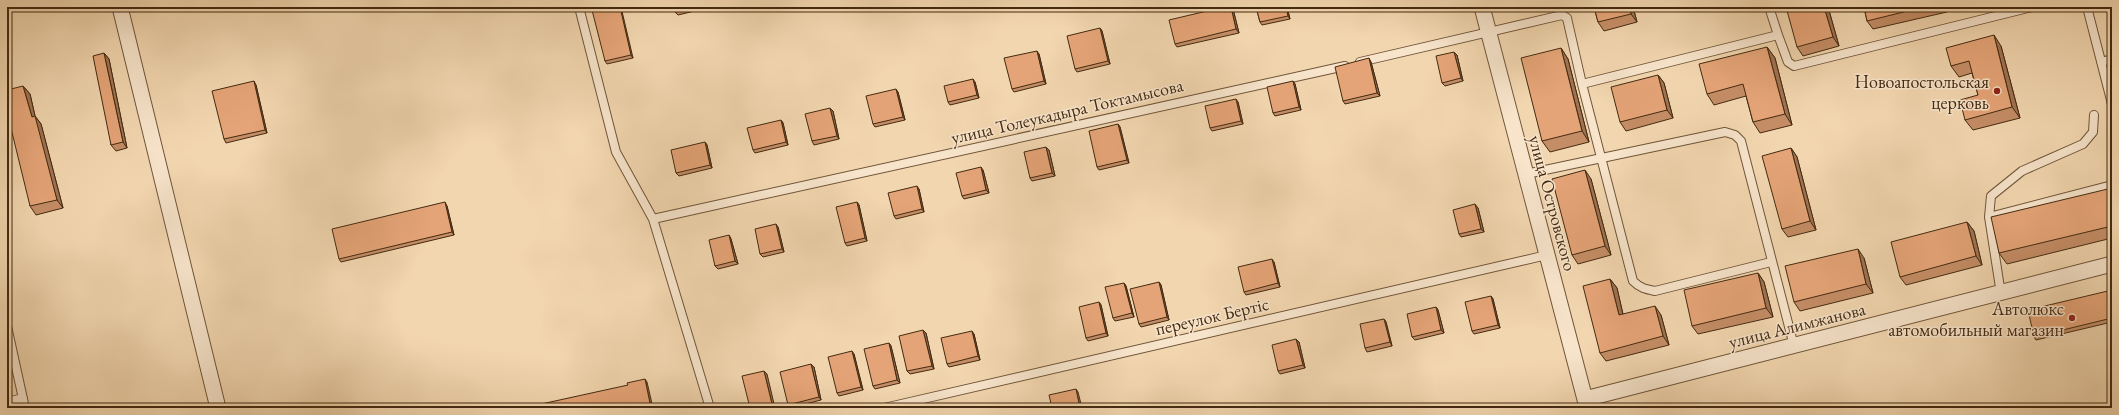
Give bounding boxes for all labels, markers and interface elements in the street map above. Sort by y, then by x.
place label: Новоапостольская церковь [1854,70,1989,114]
street label: улица Толеукадыра Токтамысова [949,73,1186,149]
marker: Новоапостольская церковь [1992,86,2002,96]
street label: улица Островского [1524,133,1582,273]
street label: переулок Бертіс [1153,292,1271,340]
street label: улица Алимжанова [1726,297,1869,353]
place label: Автолюкс автомобильный магазин [1888,297,2064,341]
marker: Автолюкс автомобильный магазин [2067,313,2077,323]

